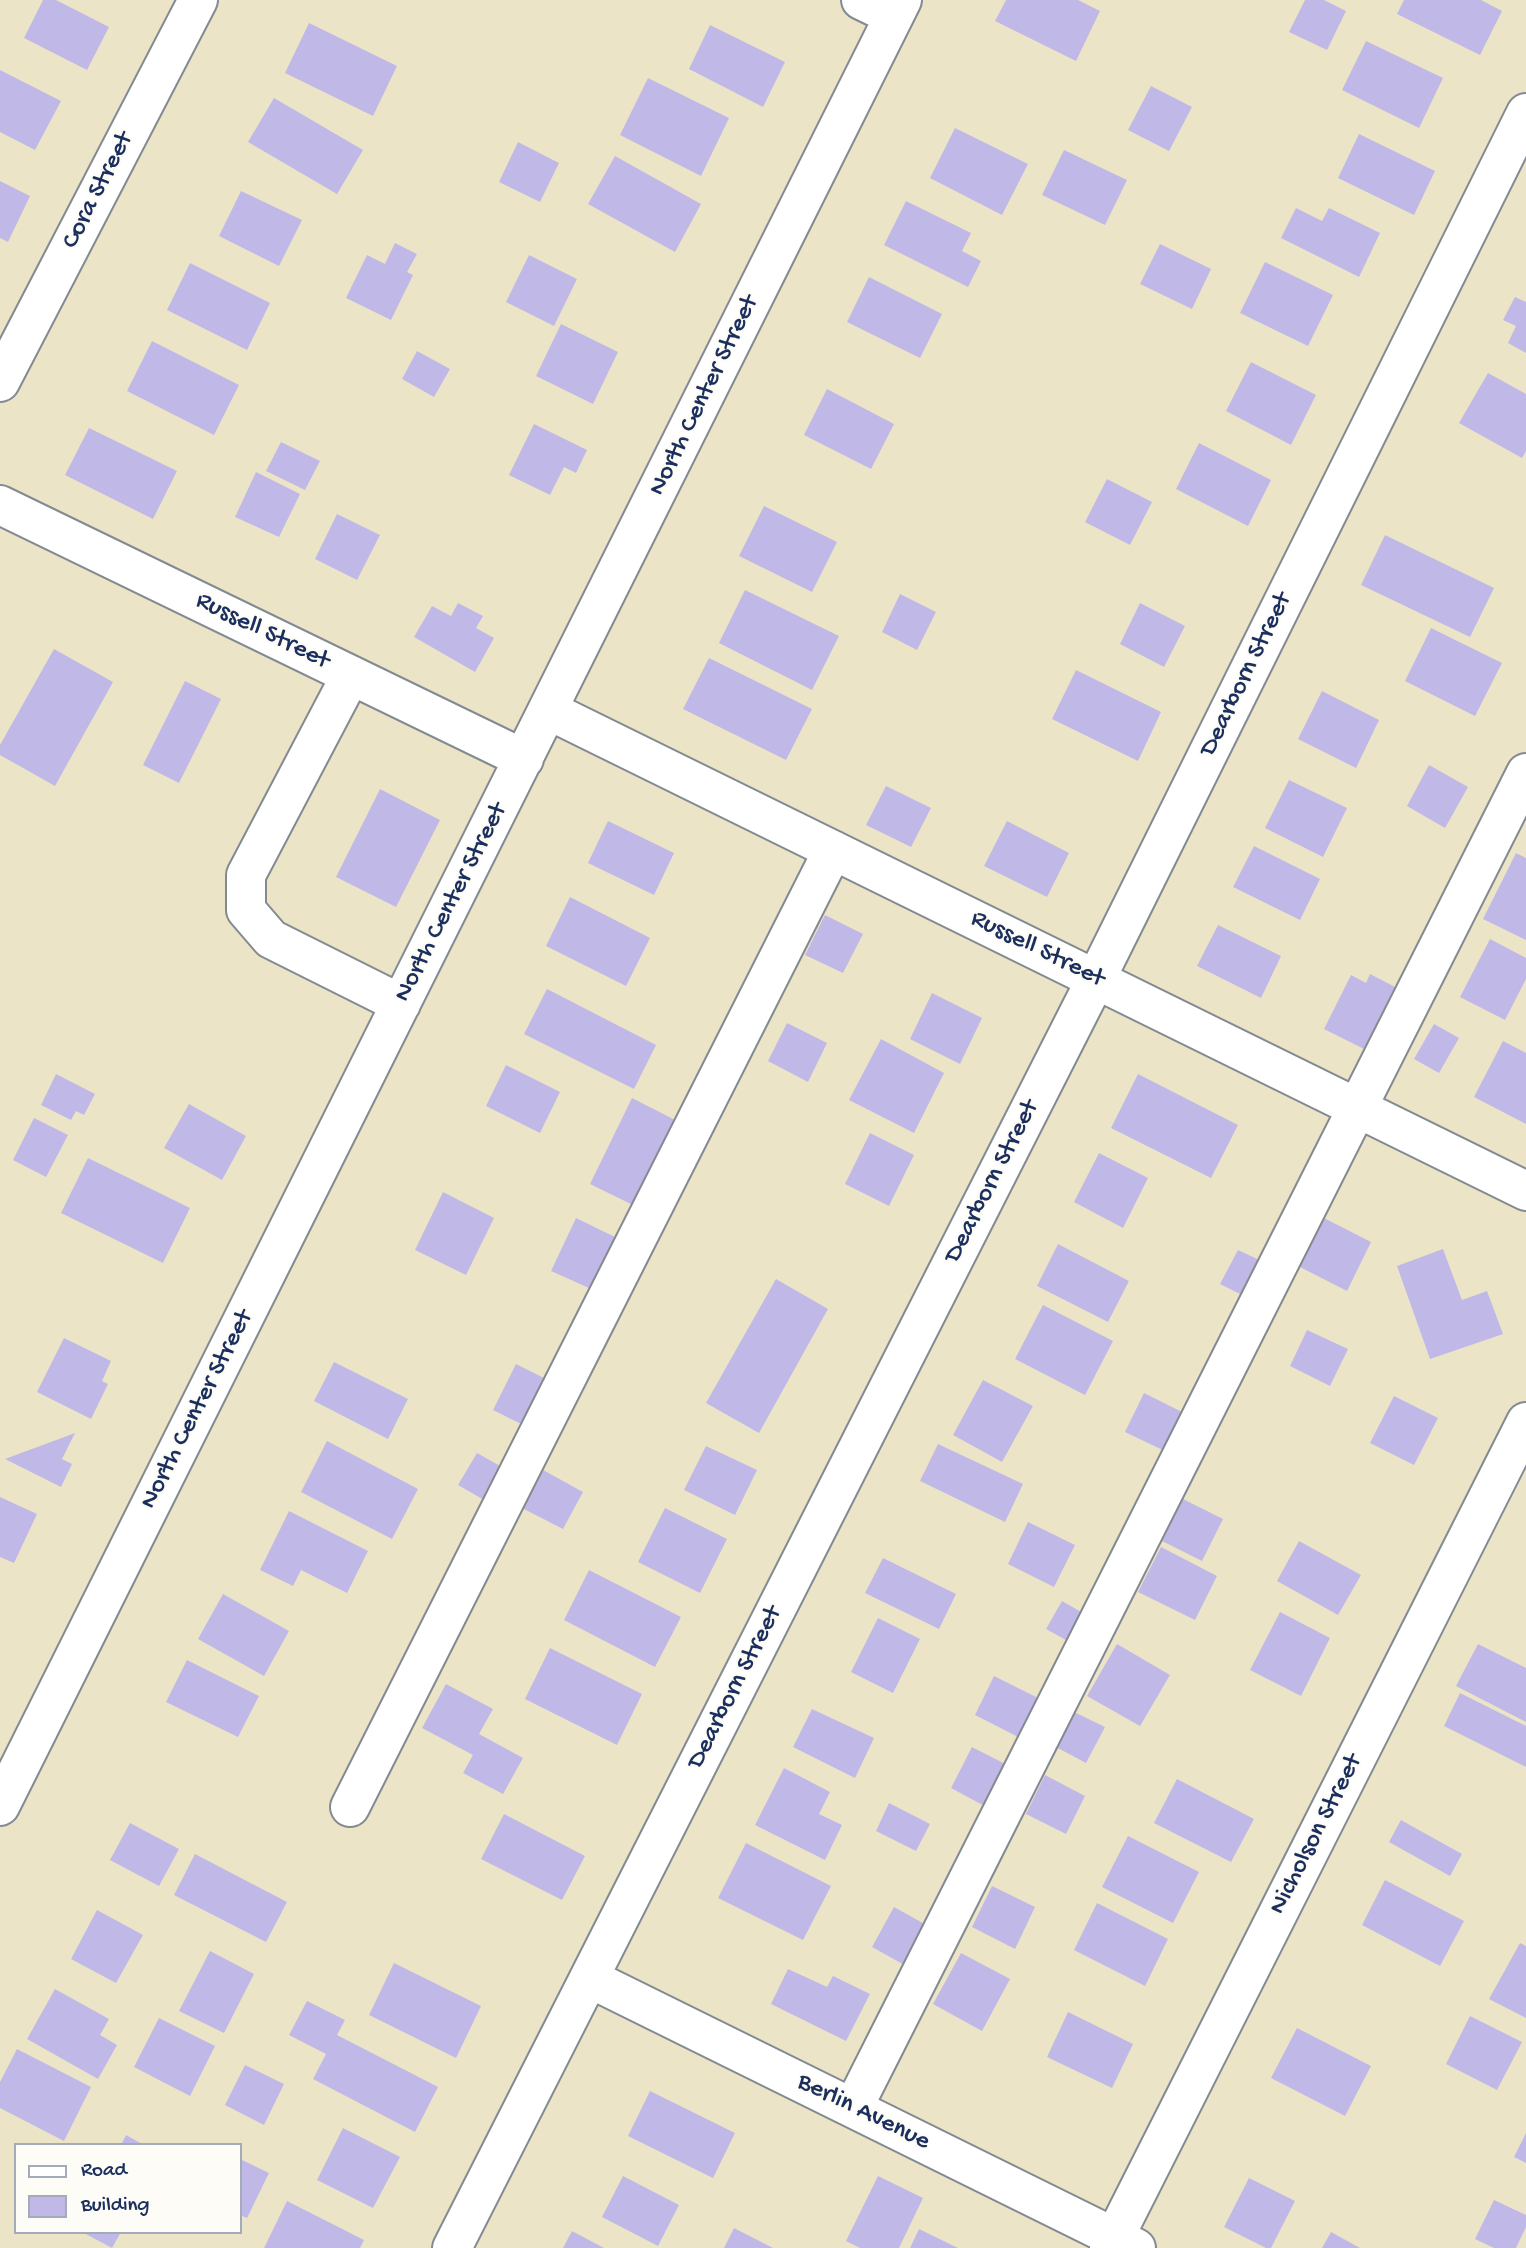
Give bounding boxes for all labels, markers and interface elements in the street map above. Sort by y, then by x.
street label: Cora Street [56,127,142,255]
street label: North Center Street [643,291,767,501]
street label: Russell Street [190,586,334,678]
street label: Dearborn Street [1194,588,1300,762]
street label: North Center Street [388,798,516,1008]
street label: Russell Street [965,904,1109,996]
street label: Dearborn Street [939,1095,1047,1269]
street label: North Center Street [134,1305,262,1515]
street label: Dearborn Street [682,1601,790,1775]
street label: Nicholson Street [1263,1750,1371,1920]
street label: Berlin Avenue [791,2067,935,2159]
legend [14,2143,242,2234]
text: Road [81,2159,127,2184]
text: Building [81,2194,150,2219]

